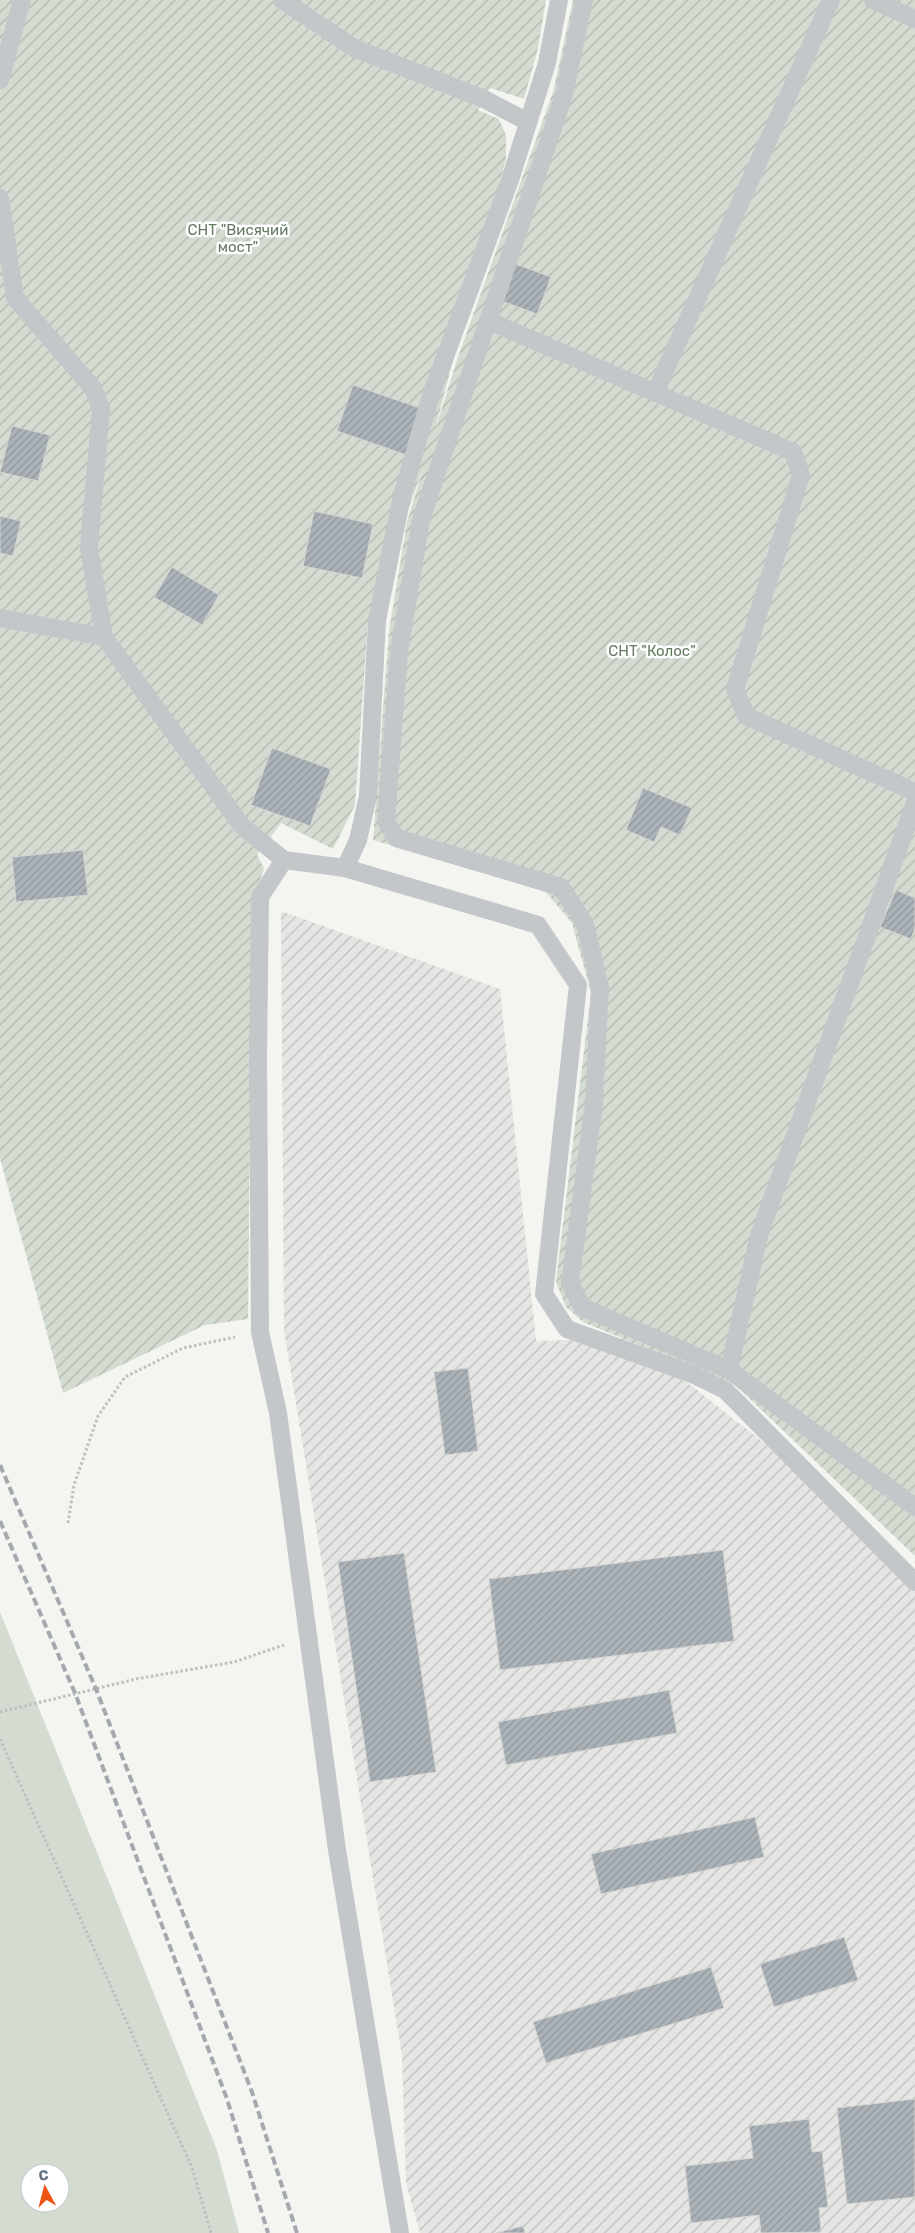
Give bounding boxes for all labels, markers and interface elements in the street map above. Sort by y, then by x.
park label: СНТ "Висячий мост" [188,221,288,256]
park label: СНТ "Колос" [608,642,696,660]
north arrow [20,2163,70,2213]
text: С [38,2167,50,2185]

